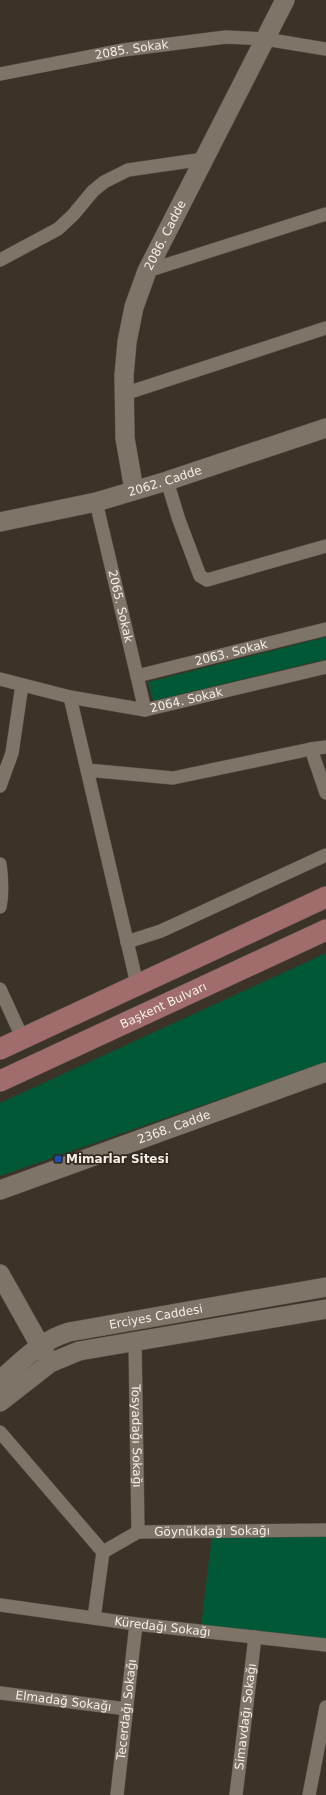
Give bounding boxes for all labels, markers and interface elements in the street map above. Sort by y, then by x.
street label: 2085. Sokak [94,37,169,62]
street label: 2086. Cadde [142,198,189,273]
street label: 2062. Cadde [126,463,204,499]
street label: 2065. Sokak [105,568,136,644]
street label: 2063. Sokak [193,637,269,668]
street label: 2064. Sokak [149,685,224,716]
street label: Başkent Bulvarı [118,979,209,1031]
street label: 2368. Cadde [136,1107,212,1147]
place label: Mimarlar Sitesi [66,1152,169,1166]
marker: Mimarlar Sitesi [53,1154,63,1164]
street label: Erciyes Caddesi [108,1302,204,1332]
street label: Tosyadağı Sokağı [129,1383,144,1488]
street label: Göynükdağı Sokağı [154,1524,270,1539]
street label: Küredağı Sokağı [114,1614,211,1639]
street label: Tecerdağı Sokağı [114,1658,139,1762]
street label: Simavdağı Sokağı [232,1663,259,1771]
street label: Elmadağ Sokağı [15,1688,112,1714]

